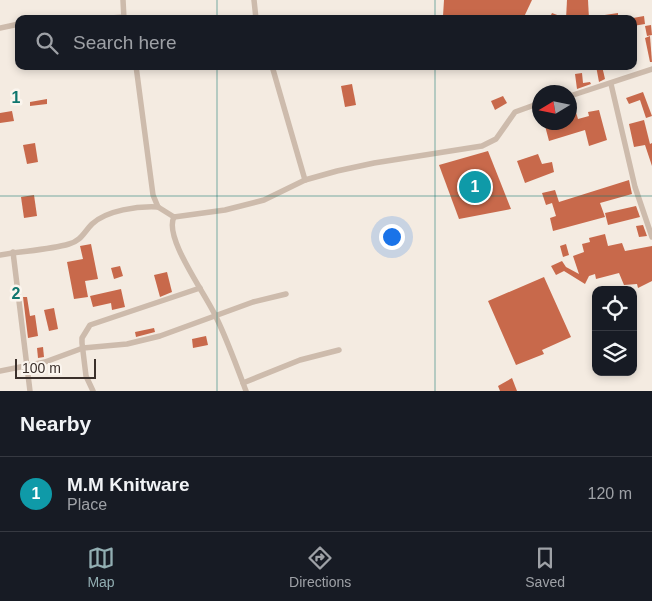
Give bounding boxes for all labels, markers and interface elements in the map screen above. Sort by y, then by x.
search box [15,15,637,70]
icon: search [33,29,61,57]
text: Search here [73,32,177,53]
north arrow [532,85,577,130]
text: 1 [12,89,21,106]
pin: 1 [459,168,491,206]
your location [379,224,405,250]
text: 2 [12,285,21,302]
map controls [592,286,637,376]
button: locate [592,286,637,331]
button: layers [592,331,637,376]
scale bar [15,356,96,379]
text: 100 m [22,360,61,376]
text: Nearby [20,412,91,435]
text: M.M Knitware [67,474,189,495]
text: 1 [32,485,40,502]
text: 120 m [588,485,632,502]
text: Place [67,496,107,513]
tab: Map [87,544,115,590]
tab: Directions [289,544,351,590]
tab: Saved [525,544,565,590]

